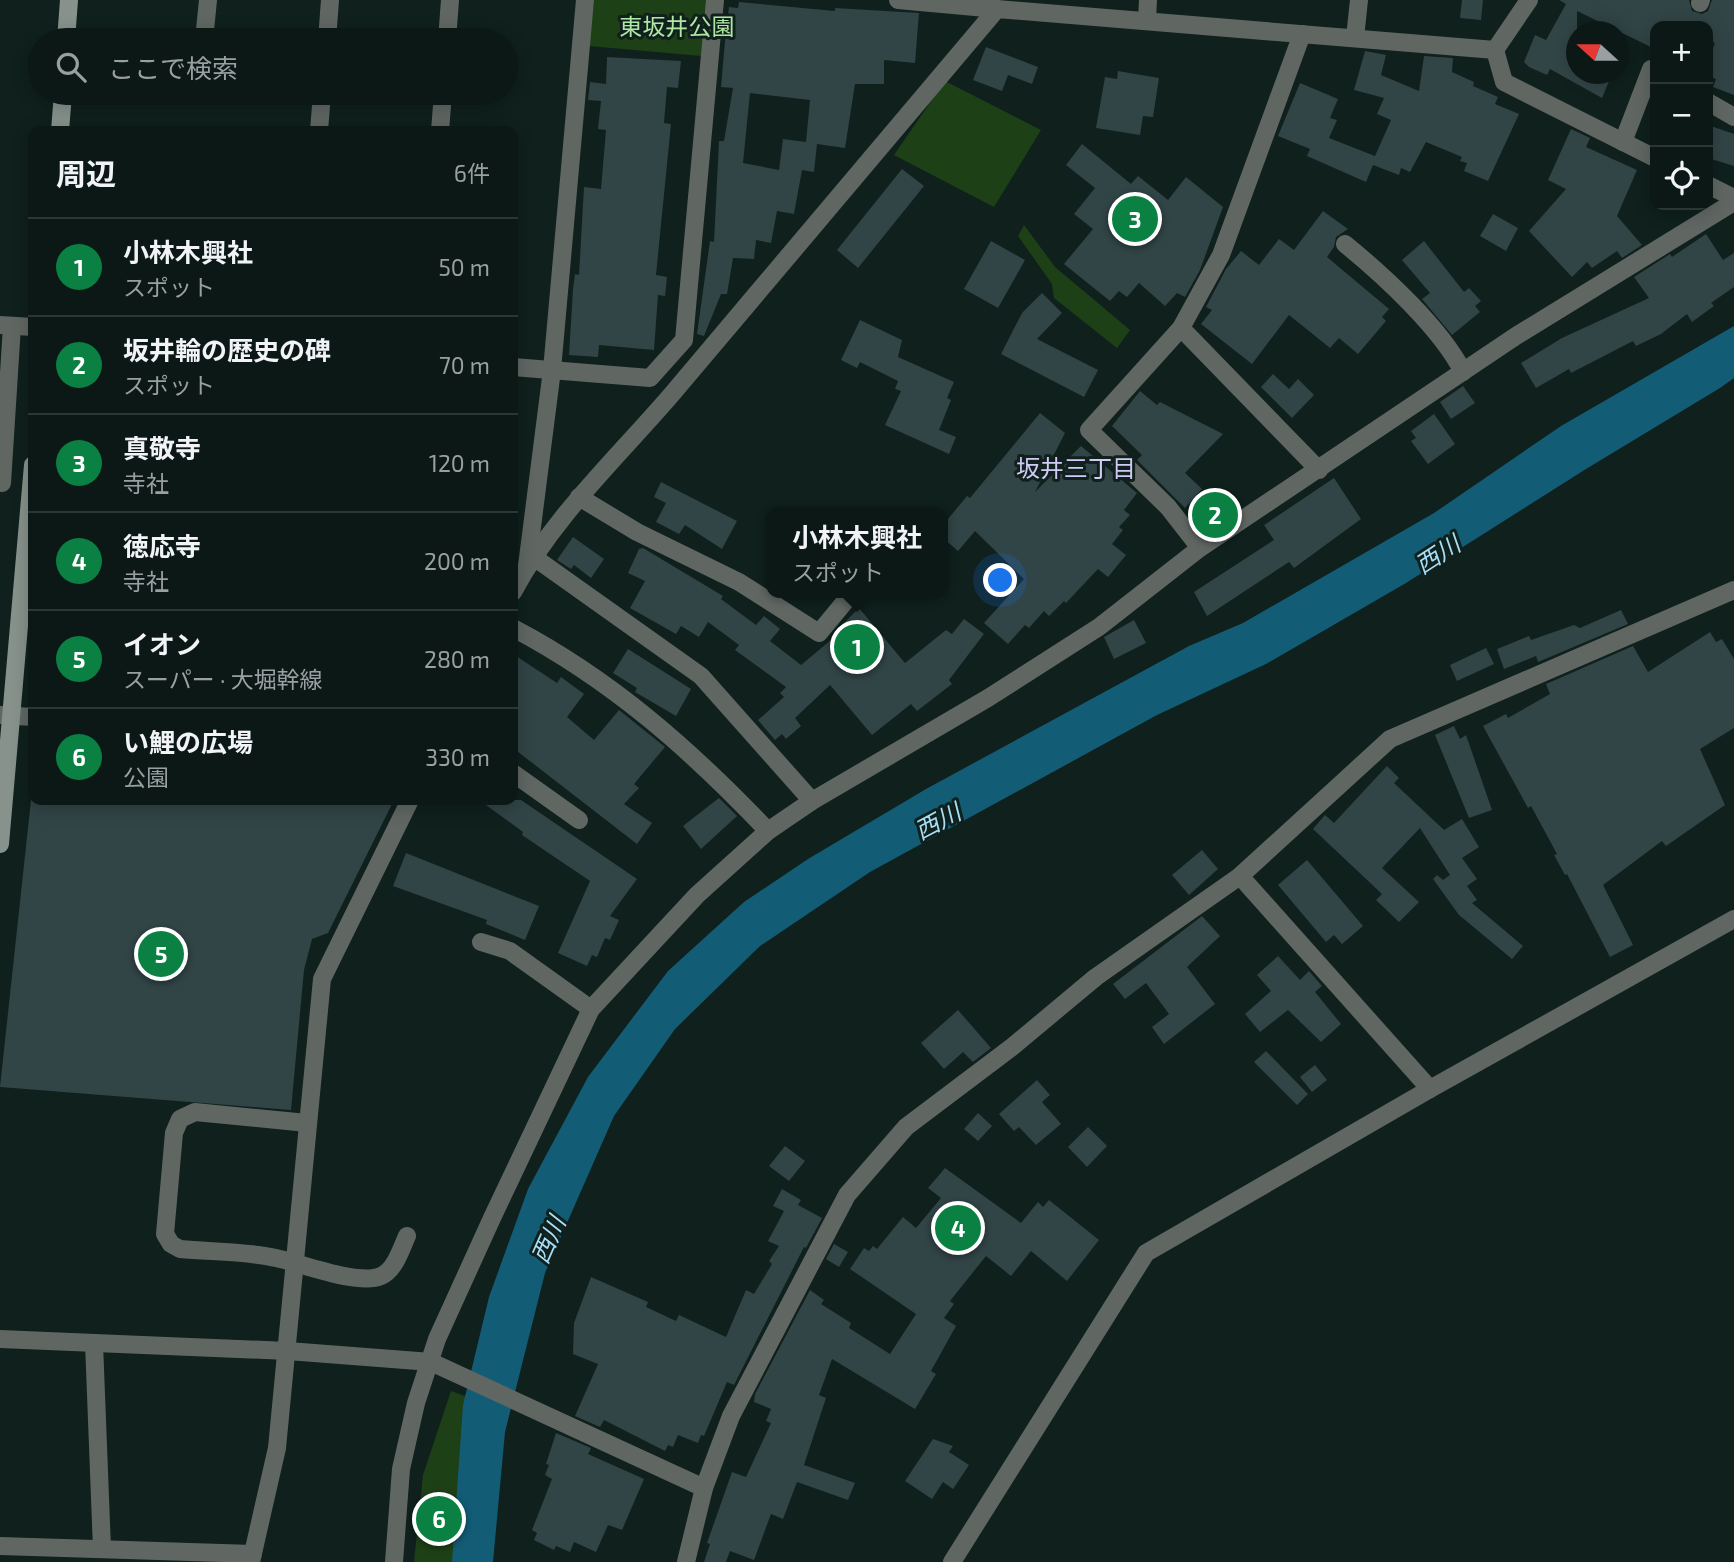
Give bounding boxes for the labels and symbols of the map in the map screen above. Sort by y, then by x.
park label: 東坂井公園 [620,12,735,40]
north arrow [1566,21,1629,84]
pin: 3 [1112,193,1158,245]
district label: 坂井三丁目 [1016,453,1136,482]
pin: 2 [1192,489,1238,541]
water label: 西川 [1409,527,1468,579]
your location [983,563,1017,597]
pin: 1 [834,621,880,673]
water label: 西川 [909,795,968,845]
pin: 5 [138,928,184,980]
pin: 4 [935,1202,981,1254]
water label: 西川 [525,1209,572,1267]
pin: 6 [416,1493,462,1545]

